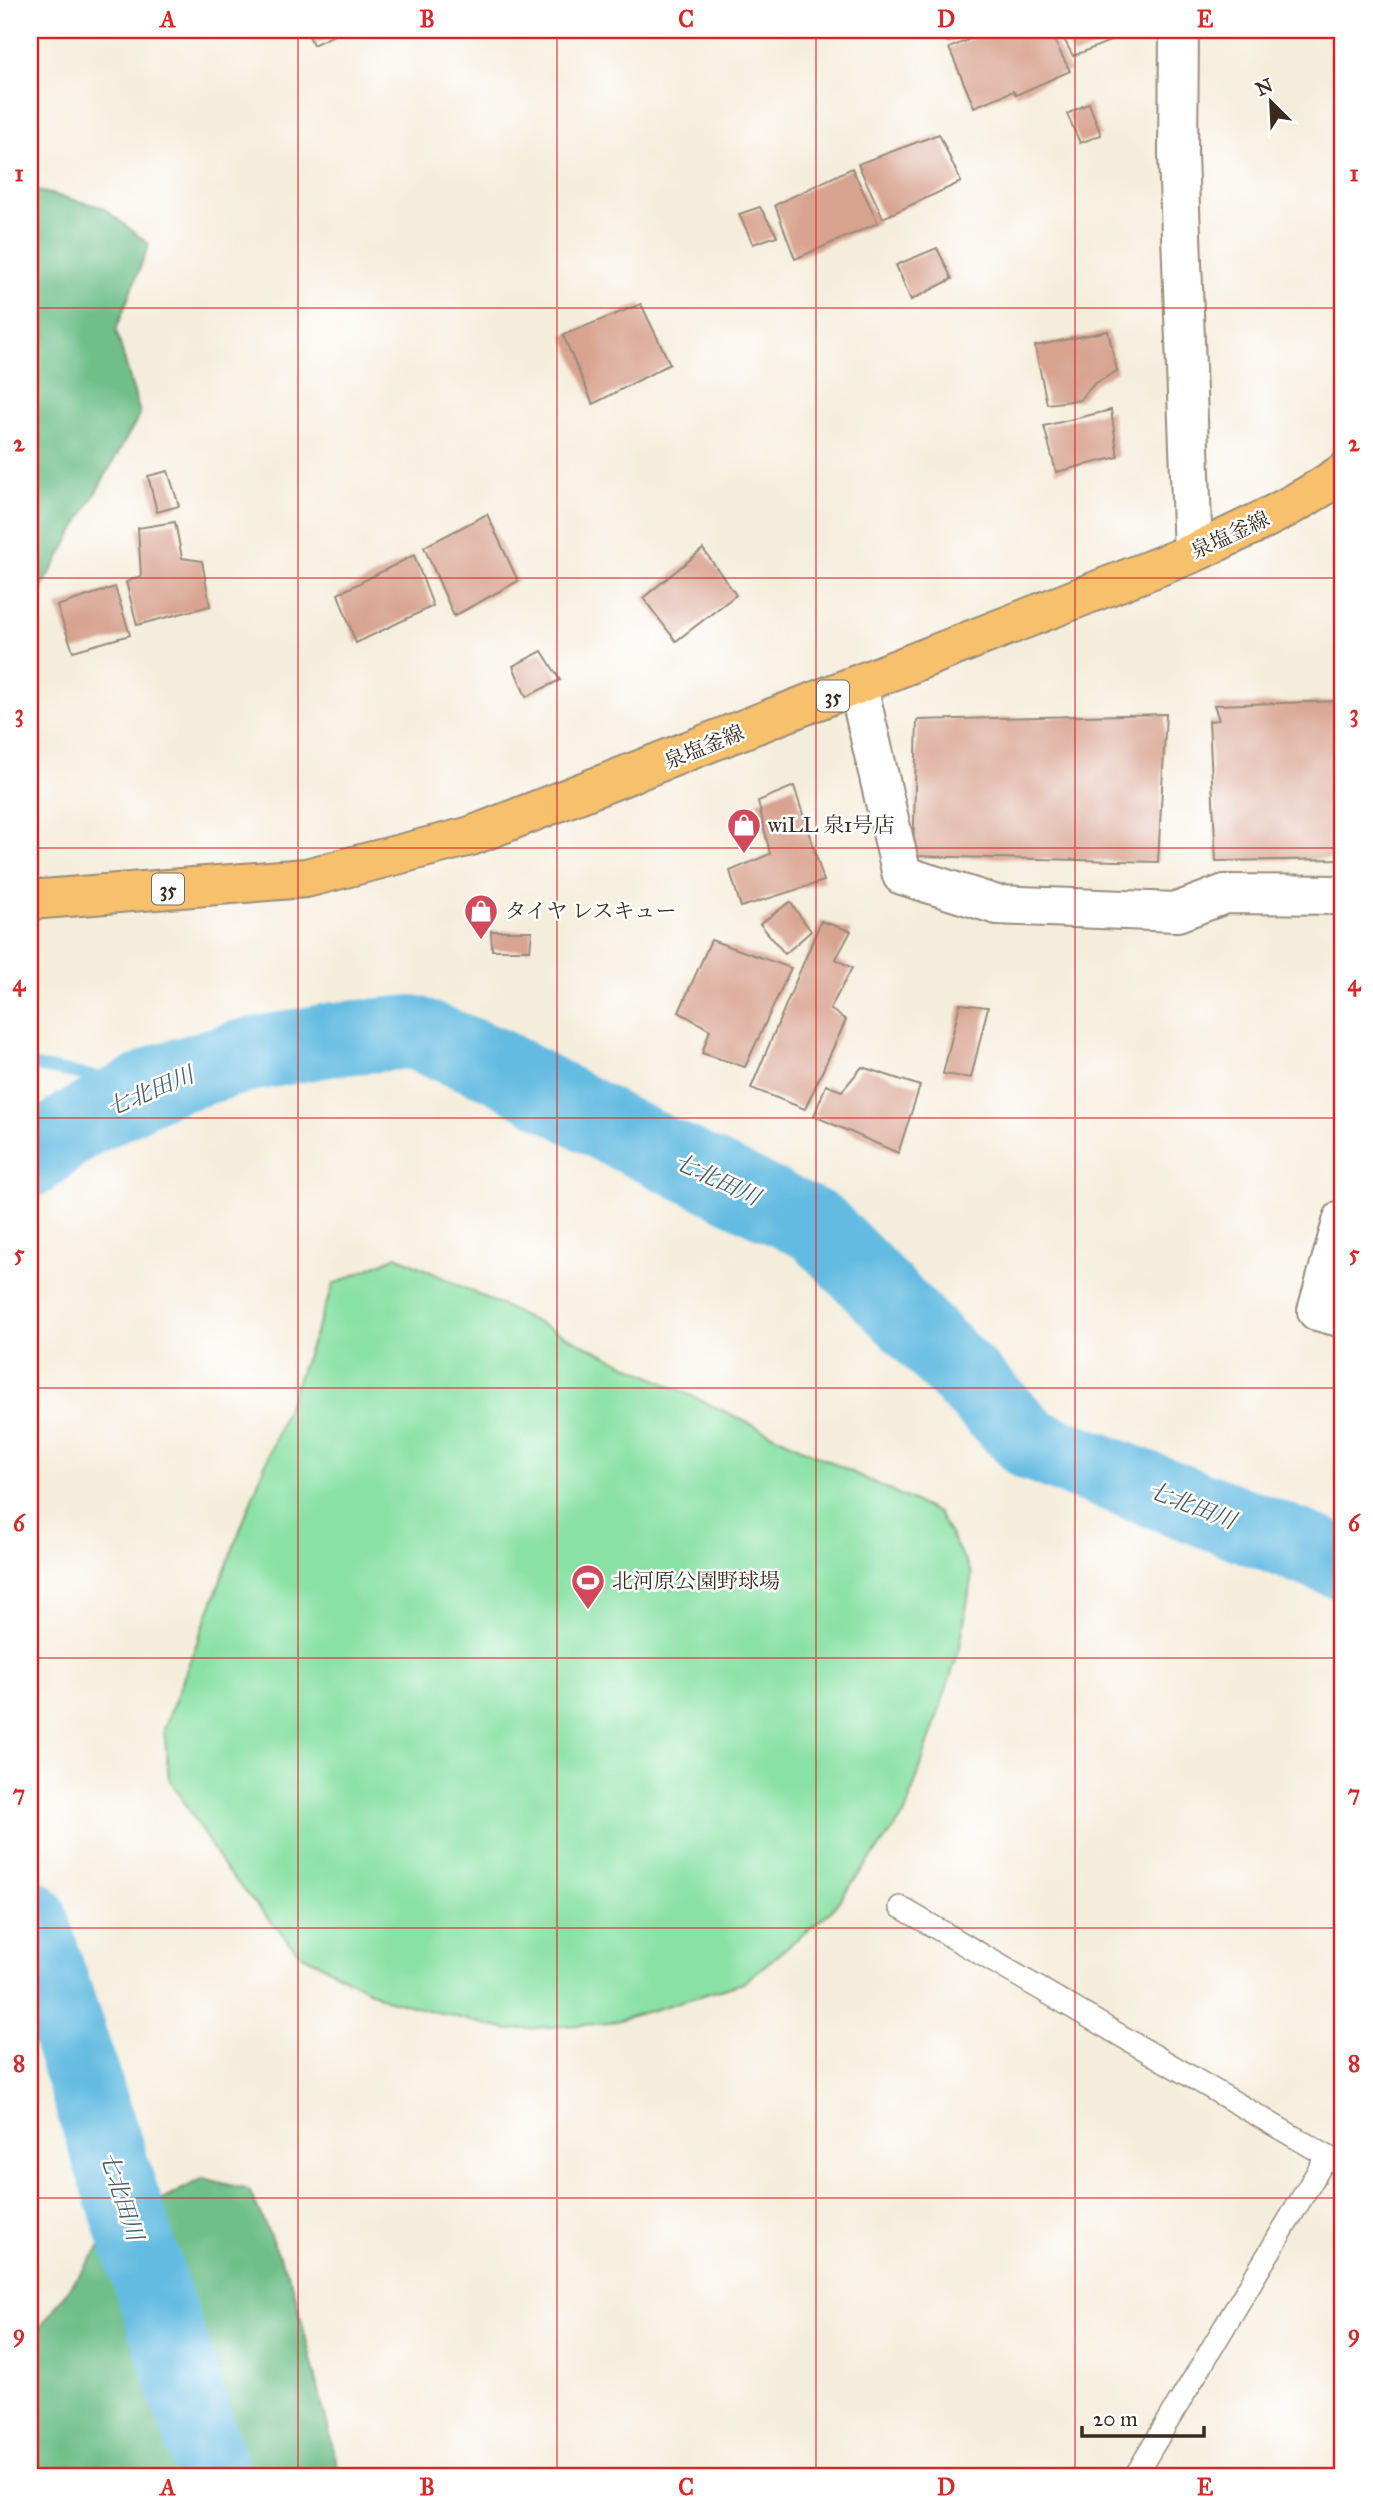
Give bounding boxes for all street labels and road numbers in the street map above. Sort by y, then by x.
street label: 泉塩釜線 [1186,505,1274,565]
road number: 35 [817,680,849,712]
street label: 泉塩釜線 [660,719,748,775]
road number: 35 [152,874,184,904]

